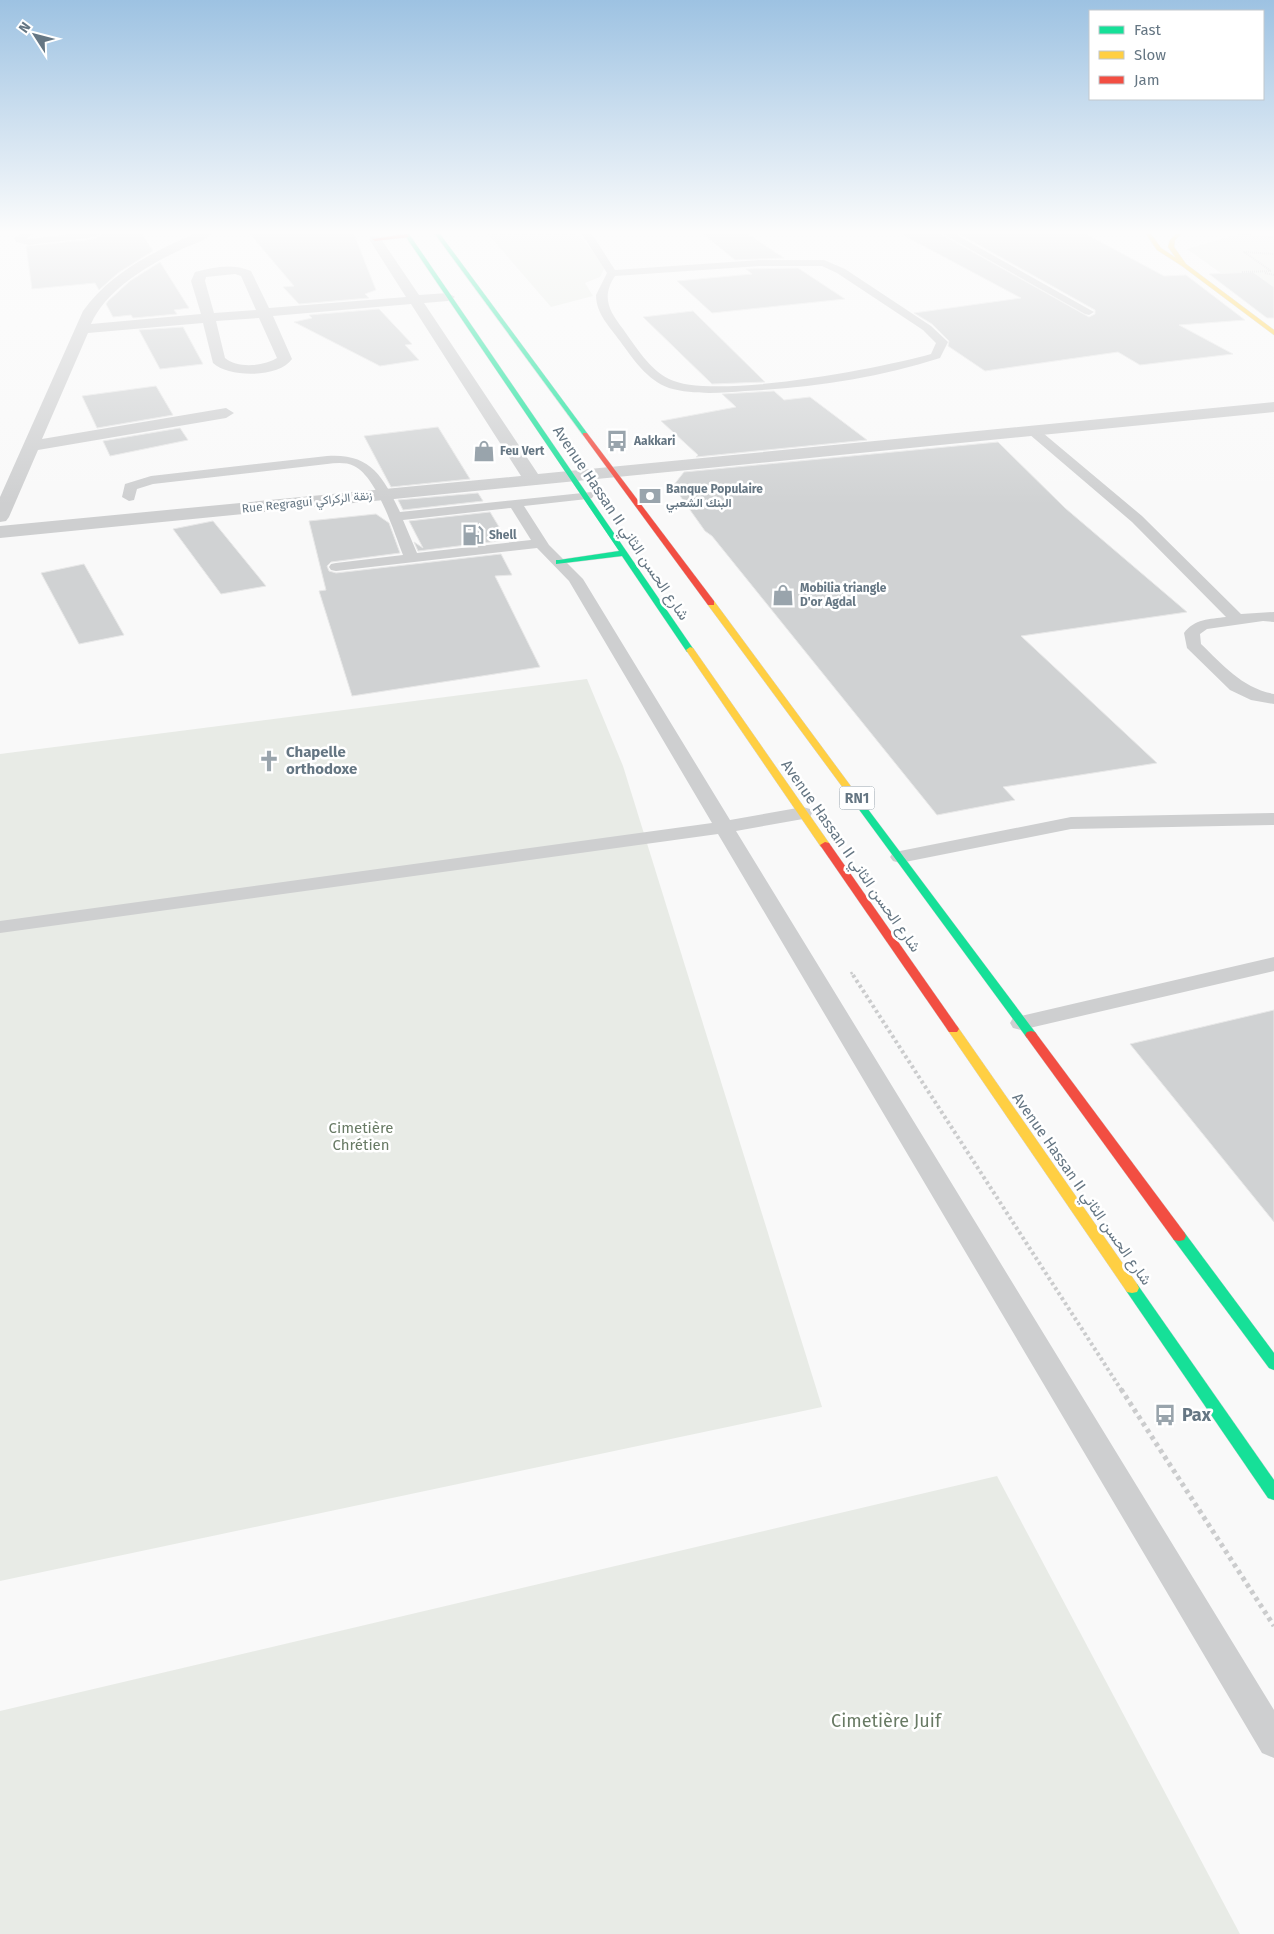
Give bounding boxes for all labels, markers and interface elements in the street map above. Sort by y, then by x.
north arrow [10,10,60,60]
legend [1089,10,1264,100]
text: N [15,19,34,36]
text: Fast [1134,21,1161,39]
text: Slow [1134,46,1166,64]
text: Jam [1134,71,1160,89]
street label: Avenue Hassan II شارع الحسن الثاني [546,422,693,626]
bus stop icon: Aakkari [604,428,630,454]
place label: Aakkari [633,434,676,448]
shop icon: Feu Vert [471,438,497,464]
place label: Feu Vert [500,444,545,458]
place label: Banque Populaire البنك الشعبي [666,482,763,513]
bank icon: Banque Populaire البنك الشعبي [637,483,663,509]
street label: Rue Regragui زنقة الركراكي [241,488,373,519]
fuel station icon: Shell [460,522,486,548]
place label: Shell [489,528,517,542]
place label: Mobilia triangle D'or Agdal [800,581,887,609]
shop icon: Mobilia triangle D'or Agdal [770,582,796,608]
place label: Chapelle orthodoxe [286,743,357,778]
church icon: Chapelle orthodoxe [256,748,282,774]
street label: Avenue Hassan II شارع الحسن الثاني [774,756,925,958]
road number: RN1 [840,786,874,810]
street label: Avenue Hassan II شارع الحسن الثاني [1005,1089,1156,1291]
park label: Cimetière Chrétien [329,1119,394,1154]
bus stop icon: Pax [1152,1402,1178,1428]
place label: Pax [1182,1404,1212,1426]
park label: Cimetière Juif [831,1710,943,1732]

